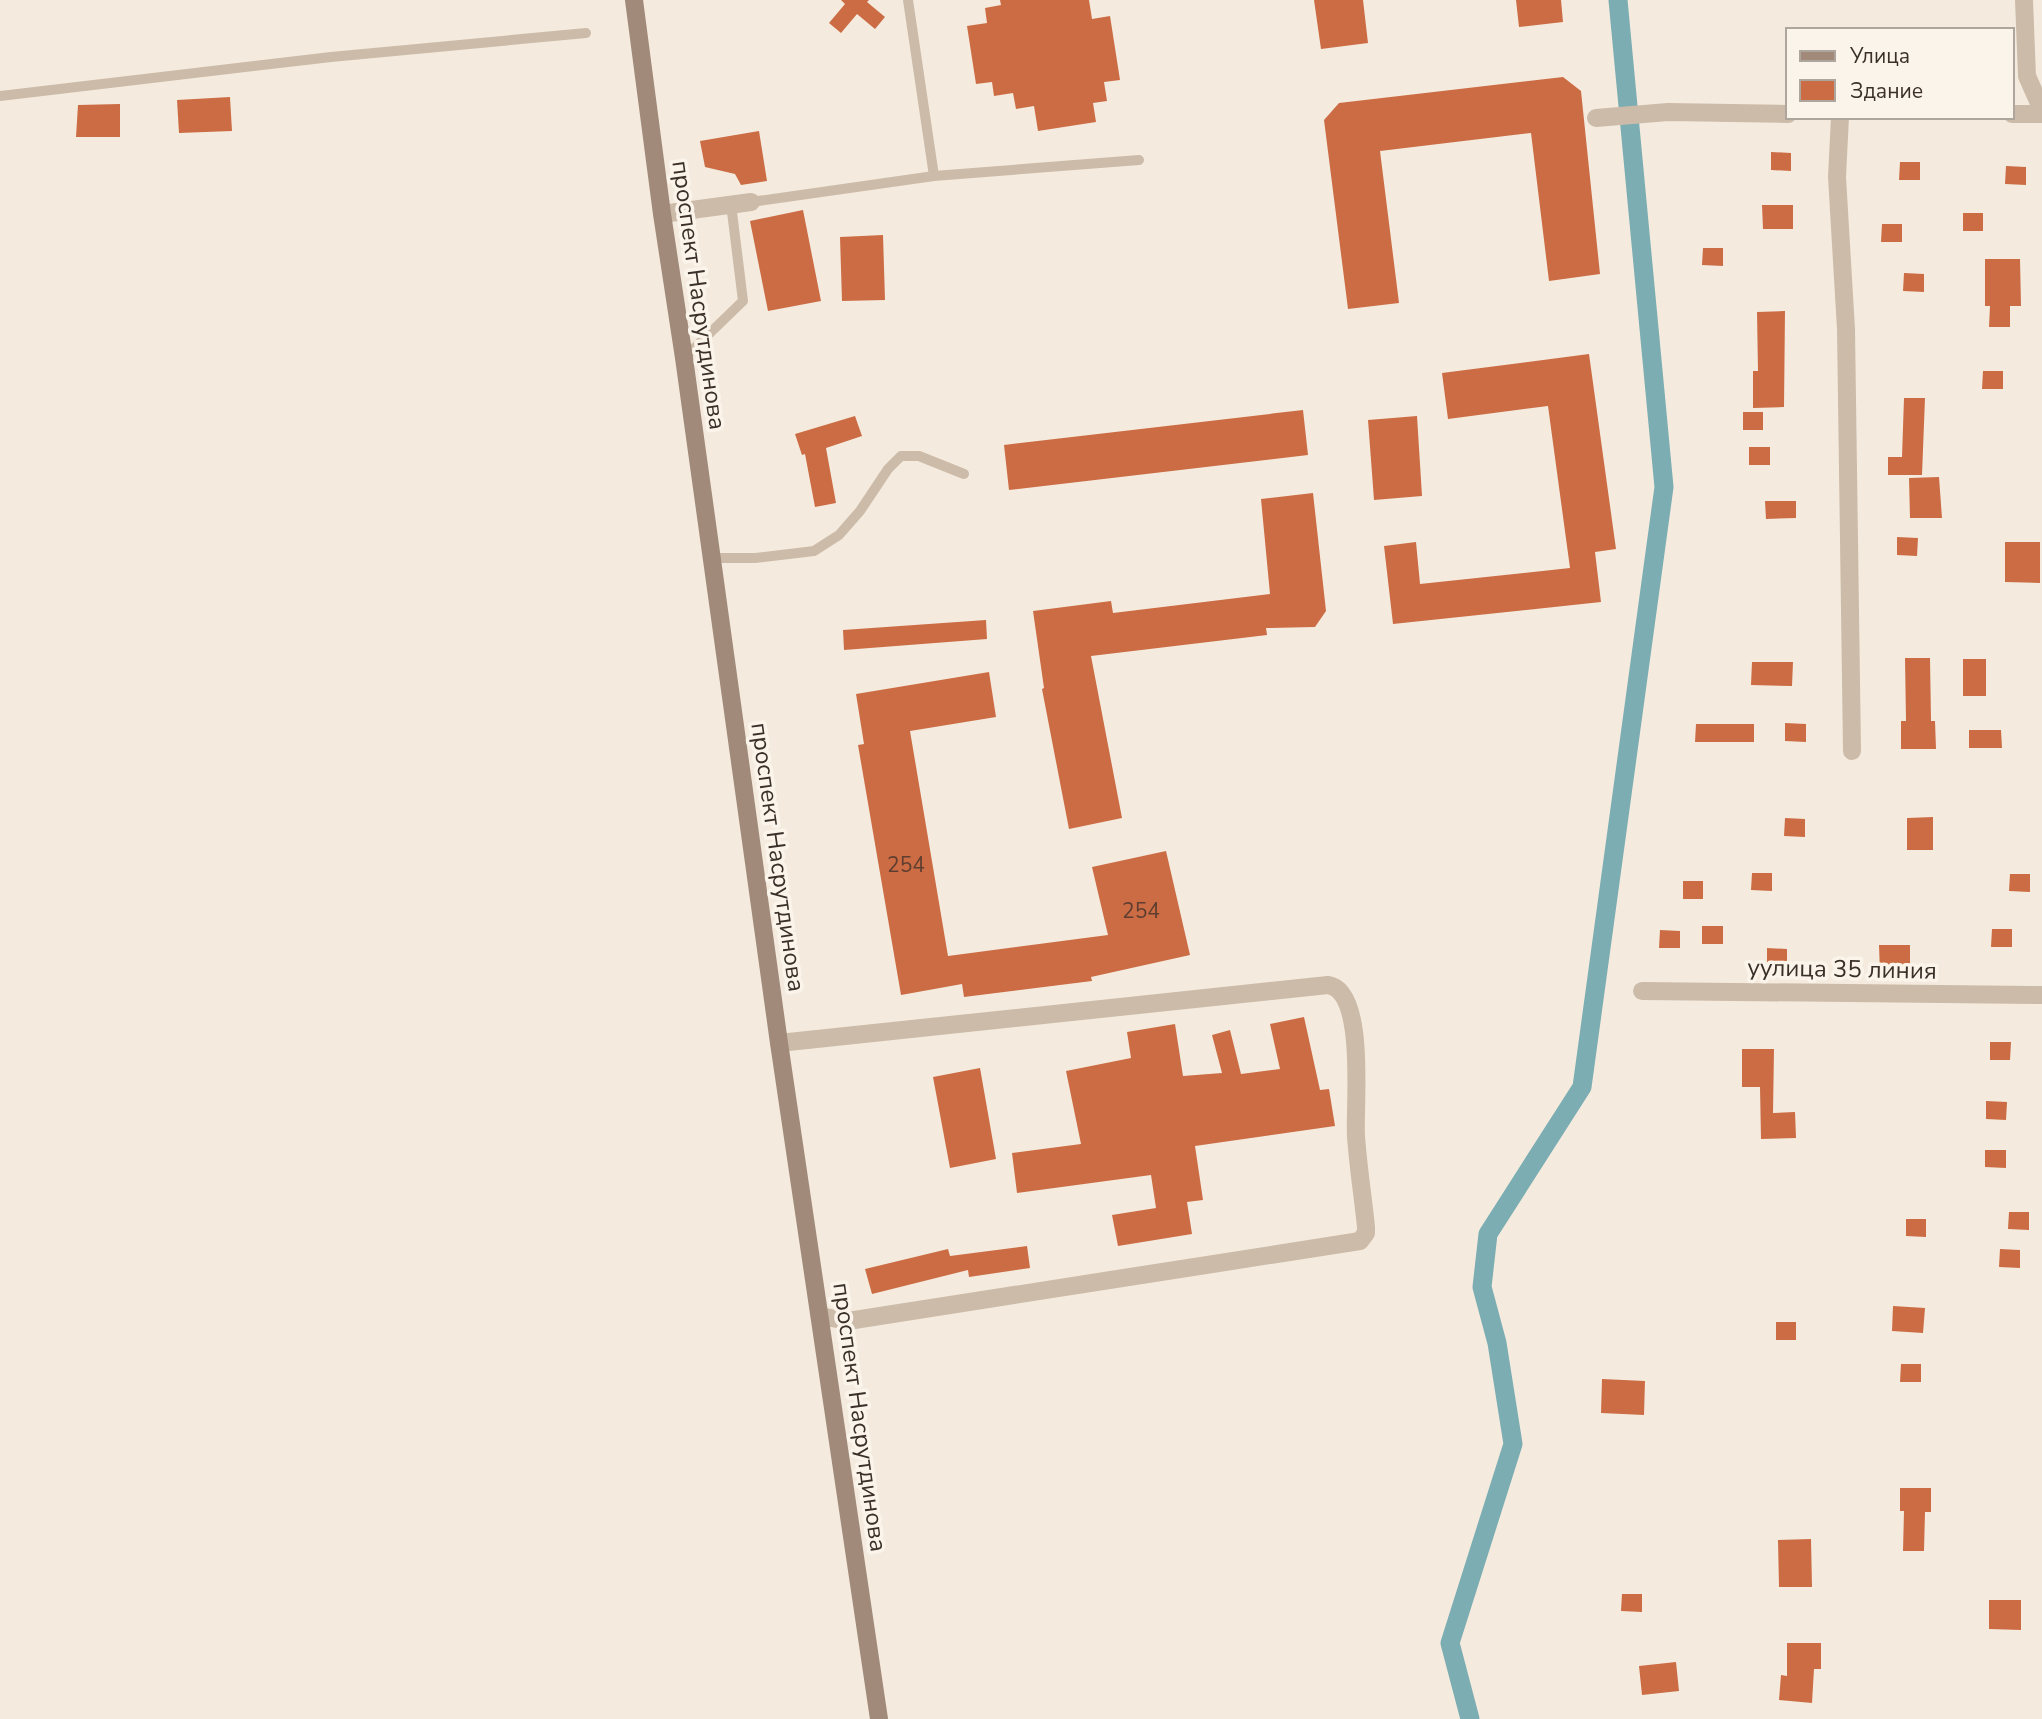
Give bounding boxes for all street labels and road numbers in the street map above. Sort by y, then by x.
street label: проспект Насрутдинова [664,158,734,432]
street label: проспект Насрутдинова [743,720,813,994]
street label: уулица 35 линия [1747,951,1937,987]
street label: проспект Насрутдинова [825,1280,895,1554]

